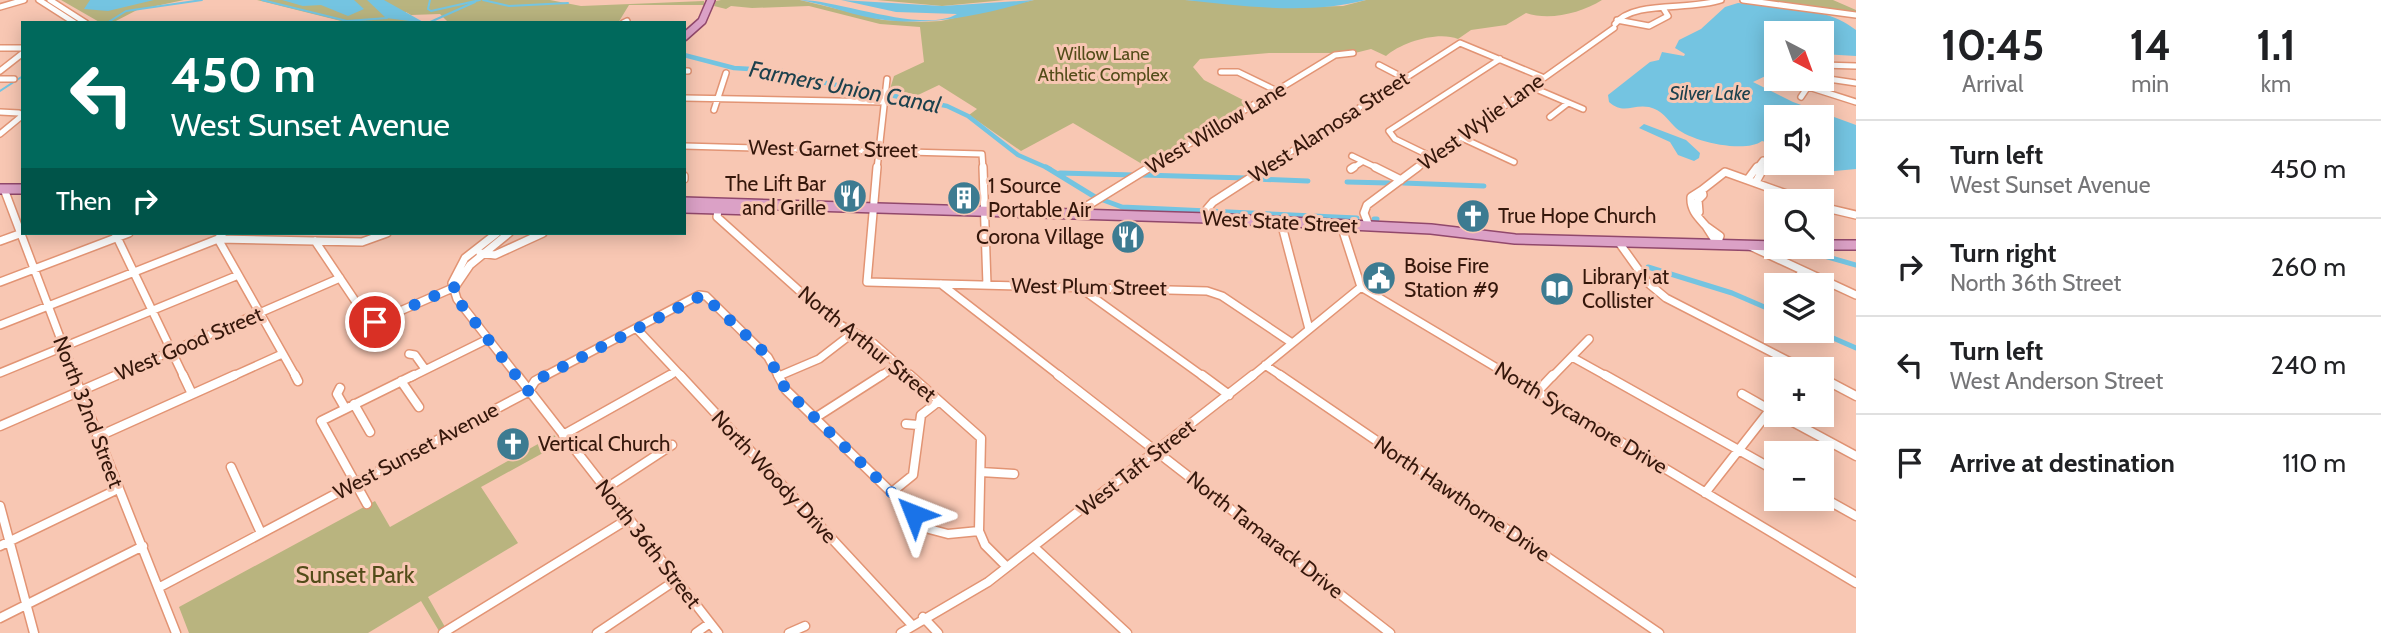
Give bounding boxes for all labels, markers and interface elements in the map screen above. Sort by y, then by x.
text: 10:45 [1941,19,2044,71]
text: 14 [2129,19,2171,71]
text: 1.1 [2256,19,2296,71]
north arrow [1764,21,1834,91]
map controls [1764,21,1834,511]
park label: Willow Lane Athletic Complex [1038,43,1169,86]
text: 450 m [171,45,316,104]
icon: left [56,49,147,140]
water label: Farmers Union Canal [747,55,944,119]
street label: West Alamosa Street [1244,66,1413,188]
street label: West Wylie Lane [1413,68,1548,175]
text: Arrival [1962,70,2023,98]
text: min [2131,70,2169,98]
text: km [2261,70,2291,98]
street label: West Willow Lane [1141,76,1290,179]
water label: Silver Lake [1670,82,1751,105]
text: West Sunset Avenue [171,105,450,144]
button: sound [1764,105,1834,175]
street label: West Garnet Street [748,135,918,162]
text: Turn left [1950,139,2043,171]
icon: left [1891,150,1929,188]
text: 450 m [2270,153,2346,185]
place label: The Lift Bar and Grille [725,171,826,220]
text: West Sunset Avenue [1950,171,2150,199]
place label: 1 Source Portable Air [988,173,1091,222]
restaurant icon: The Lift Bar and Grille [831,177,869,215]
building icon: 1 Source Portable Air [945,179,983,217]
icon: right [126,182,164,220]
text: Then [56,185,112,217]
button: search [1764,189,1834,259]
church icon: True Hope Church [1454,197,1492,235]
place label: True Hope Church [1498,203,1656,228]
street label: West State Street [1202,205,1358,238]
restaurant icon: Corona Village [1109,218,1147,256]
place label: Corona Village [976,224,1104,249]
text: Turn right [1950,237,2056,269]
icon: right [1891,248,1929,286]
text: 260 m [2271,251,2346,283]
place label: Boise Fire Station #9 [1404,253,1499,302]
public building icon: Boise Fire Station #9 [1360,259,1398,297]
place label: Library! at Collister [1582,264,1669,313]
text: North 36th Street [1950,269,2121,297]
library icon: Library! at Collister [1538,270,1576,308]
street label: West Plum Street [1011,273,1167,300]
button: layers [1764,273,1834,343]
street label: North Arthur Street [793,280,941,407]
pin [345,292,405,352]
street label: West Good Street [111,301,266,386]
icon: arrive [356,303,394,341]
street label: North 32nd Street [48,333,129,491]
text: Turn left [1950,335,2043,367]
icon: left [1891,346,1929,384]
text: 240 m [2271,349,2346,381]
street label: North Sycamore Drive [1491,356,1672,479]
button: + [1764,357,1834,427]
text: West Anderson Street [1950,367,2163,395]
street label: West Sunset Avenue [329,396,503,505]
street label: North Woody Drive [707,405,842,548]
street label: West Taft Street [1072,414,1200,521]
church icon: Vertical Church [494,425,532,463]
street label: North Hawthorne Drive [1370,430,1555,567]
place label: Vertical Church [538,431,670,456]
button: − [1764,441,1834,511]
icon: arrive [1891,444,1929,482]
text: Arrive at destination [1950,447,2175,479]
text: 110 m [2282,447,2346,479]
street label: North Tamarack Drive [1182,466,1349,604]
street label: North 36th Street [590,474,706,613]
position arrow [877,477,951,551]
park label: Sunset Park [296,560,415,589]

